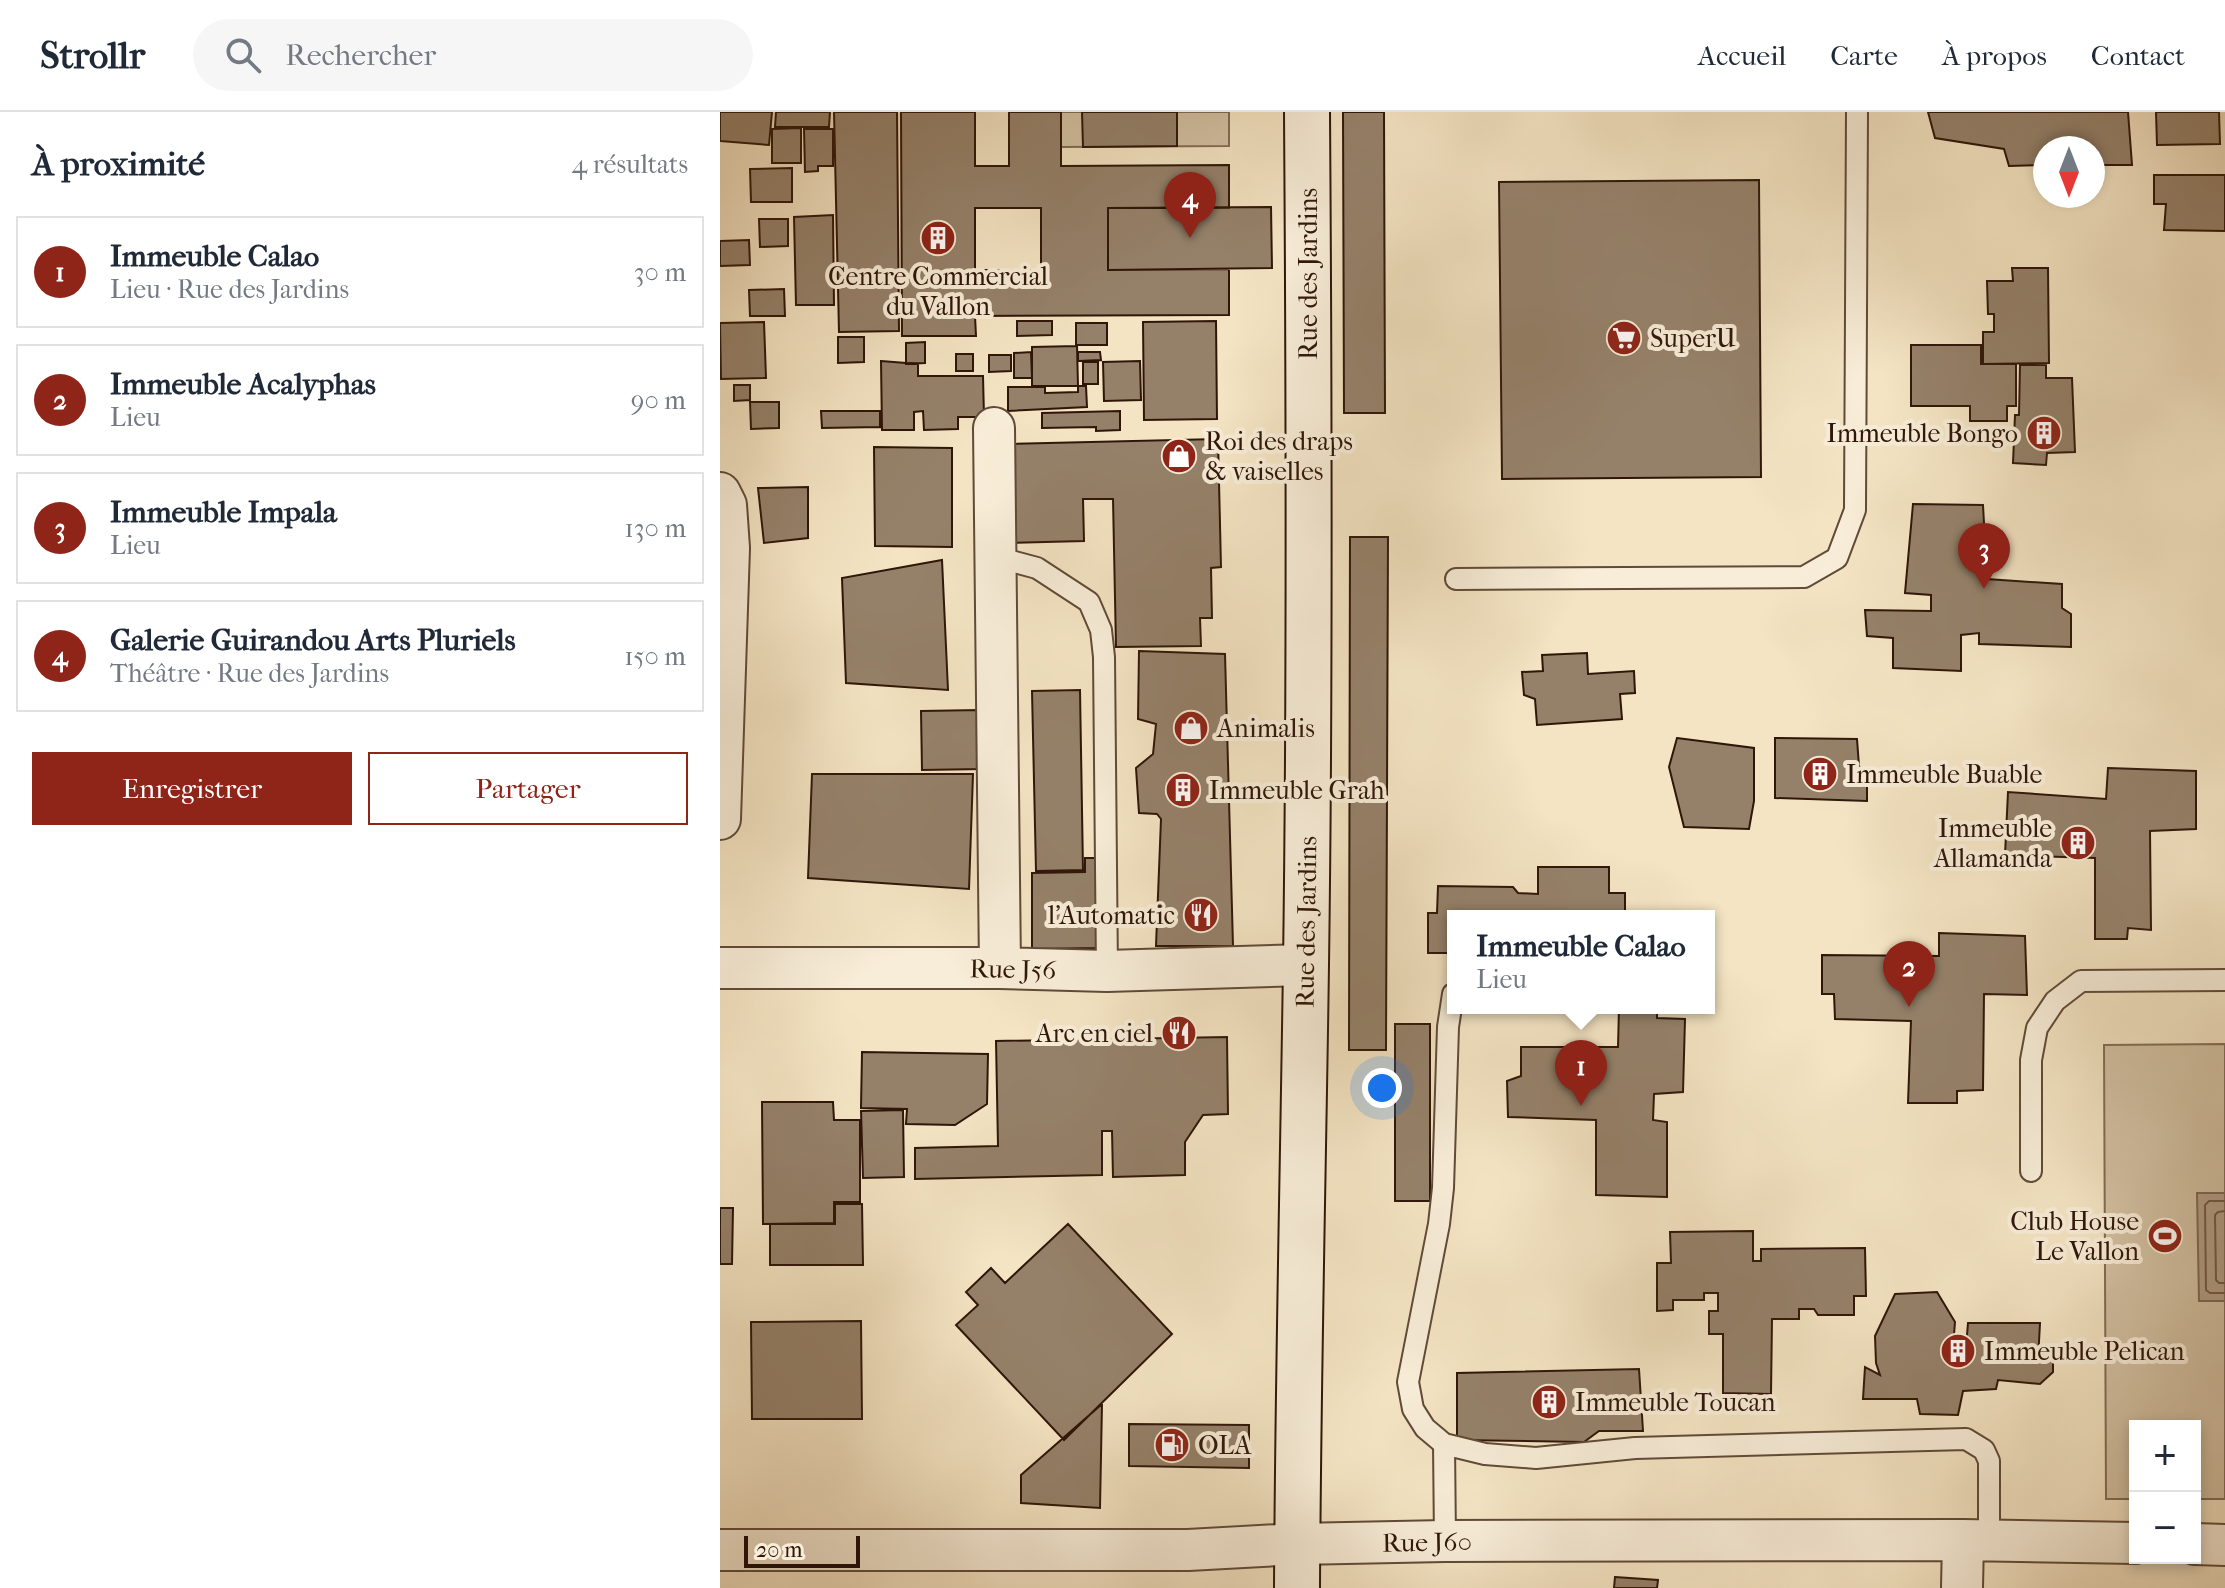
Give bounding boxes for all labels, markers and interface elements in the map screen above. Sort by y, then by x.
search box [193,19,753,91]
text: Strollr [40,33,145,78]
icon: search [221,33,265,77]
text: Rechercher [285,38,436,73]
text: Accueil [1698,39,1786,72]
text: Carte [1830,39,1898,72]
text: À propos [1942,39,2047,72]
text: Contact [2091,39,2185,72]
north arrow [2033,136,2105,208]
text: À proximité [32,144,205,184]
text: 4 résultats [572,149,688,180]
pin: 4 [1164,172,1216,238]
street label: Rue des Jardins [1293,188,1324,360]
building icon: Centre Commercial du Vallon [919,219,957,257]
text: Immeuble Calao [110,239,319,274]
text: 1 [55,257,65,288]
text: 30 m [634,257,686,288]
place label: Centre Commercial du Vallon [828,261,1048,322]
text: Lieu · Rue des Jardins [110,274,349,305]
supermarket icon: SuperU [1605,319,1643,357]
place label: SuperU [1650,323,1736,354]
text: Immeuble Acalyphas [110,367,376,402]
text: 2 [53,385,67,416]
text: 90 m [631,385,686,416]
text: Lieu [110,402,161,433]
building icon: Immeuble Bongo [2025,414,2063,452]
place label: Immeuble Bongo [1827,418,2018,449]
place label: Roi des draps & vaiselles [1205,426,1353,487]
shop icon: Roi des draps & vaiselles [1160,437,1198,475]
text: Immeuble Impala [110,495,337,530]
text: 3 [55,513,65,544]
text: 130 m [625,513,686,544]
pin: 3 [1958,523,2010,589]
text: Lieu [110,530,161,561]
text: Galerie Guirandou Arts Pluriels [110,623,516,658]
text: 4 [52,641,68,672]
text: 150 m [624,641,686,672]
text: Théâtre · Rue des Jardins [110,658,389,689]
shop icon: Animalis [1172,709,1210,747]
place label: Animalis [1216,713,1315,744]
button: Enregistrer [32,752,352,825]
button: Partager [368,752,688,825]
building icon: Immeuble Buable [1801,755,1839,793]
place label: Immeuble Buable [1846,759,2042,790]
building icon: Immeuble Grah [1164,771,1202,809]
place label: Immeuble Grah [1209,775,1385,806]
place label: Immeuble Allamanda [1933,813,2053,874]
building icon: Immeuble Allamanda [2059,824,2097,862]
street label: Rue des Jardins [1289,836,1324,1008]
restaurant icon: l'Automatic [1182,896,1220,934]
place label: l'Automatic [1047,900,1175,931]
popup [1447,910,1715,1014]
text: Immeuble Calao [1476,929,1686,964]
pin: 2 [1883,941,1935,1007]
street label: Rue J56 [969,953,1057,986]
text: Lieu [1476,964,1527,995]
restaurant icon: Arc en ciel [1160,1014,1198,1052]
place label: Arc en ciel [1035,1018,1153,1049]
pin: 1 [1555,1040,1607,1106]
your location [1362,1068,1402,1108]
place label: Club House Le Vallon [2010,1206,2139,1267]
sports icon: Club House Le Vallon [2146,1217,2184,1255]
building icon: Immeuble Pelican [1939,1332,1977,1370]
place label: Immeuble Pelican [1984,1336,2185,1367]
building icon: Immeuble Toucan [1530,1383,1568,1421]
place label: Immeuble Toucan [1575,1387,1776,1418]
map controls [2129,1420,2201,1564]
button: + [2129,1420,2201,1492]
fuel station icon: OLA [1153,1426,1191,1464]
place label: OLA [1198,1430,1252,1461]
button: − [2129,1492,2201,1564]
street label: Rue J60 [1382,1526,1472,1559]
scale bar [744,1532,860,1568]
text: 20 m [756,1537,802,1563]

